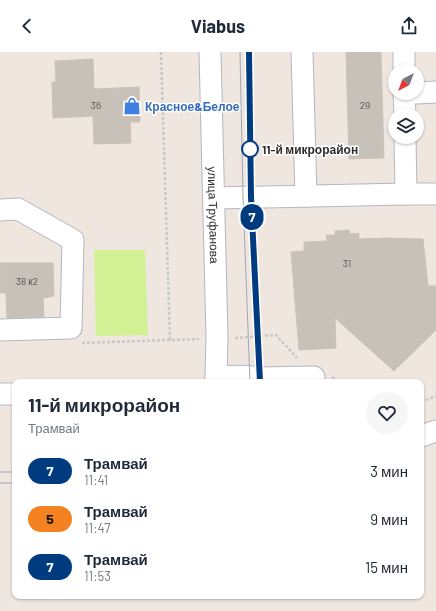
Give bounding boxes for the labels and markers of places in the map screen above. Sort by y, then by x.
shop icon: Красное&Белое [122,96,142,116]
place label: Красное&Белое [145,99,240,114]
marker: 11-й микрорайон [241,140,259,158]
place label: 11-й микрорайон [262,142,358,157]

